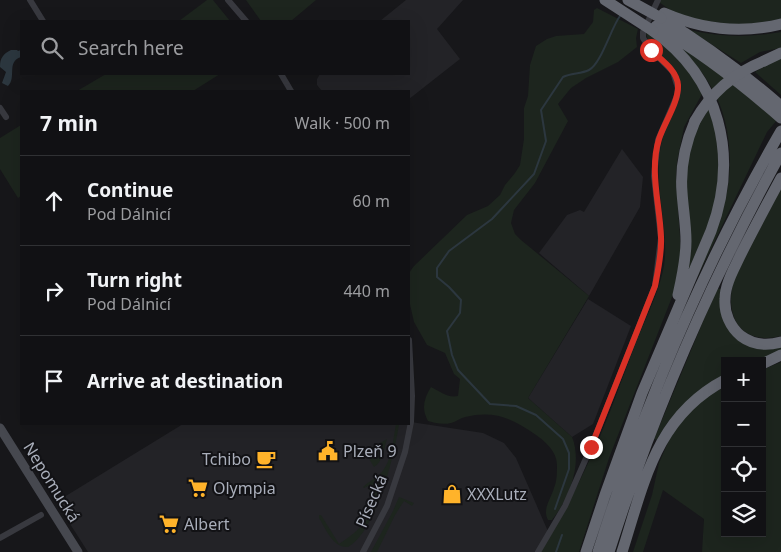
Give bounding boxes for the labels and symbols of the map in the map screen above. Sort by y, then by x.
route start [640,39,663,62]
route end [580,436,603,459]
street label: Nepomucká [19,438,85,526]
public building icon: Plzeň 9 [317,440,339,462]
place label: Plzeň 9 [343,440,397,462]
place label: Tchibo [202,448,251,470]
cafe icon: Tchibo [255,448,277,470]
street label: Písecká [350,471,392,531]
supermarket icon: Olympia [187,477,209,499]
place label: Olympia [213,477,276,499]
shop icon: XXXLutz [441,483,463,505]
place label: XXXLutz [467,483,527,505]
supermarket icon: Albert [158,513,180,535]
place label: Albert [184,513,230,535]

